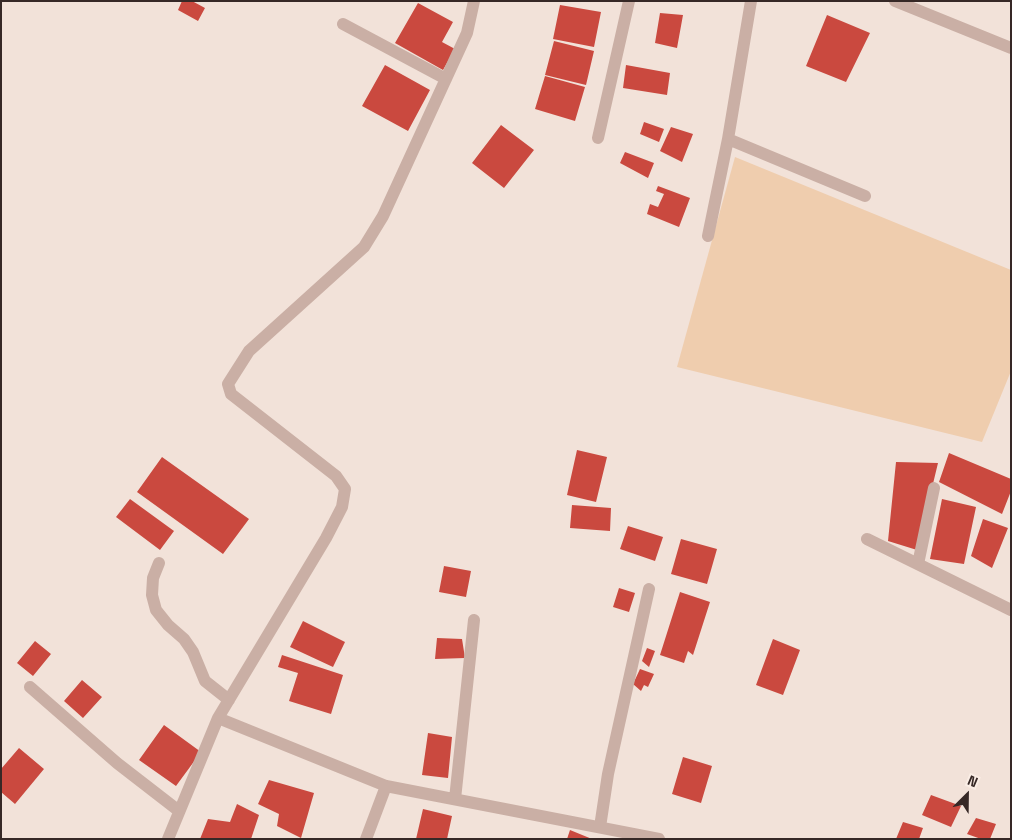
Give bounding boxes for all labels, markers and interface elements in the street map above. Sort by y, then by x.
north arrow [942,770,992,820]
text: N [965,771,981,791]

